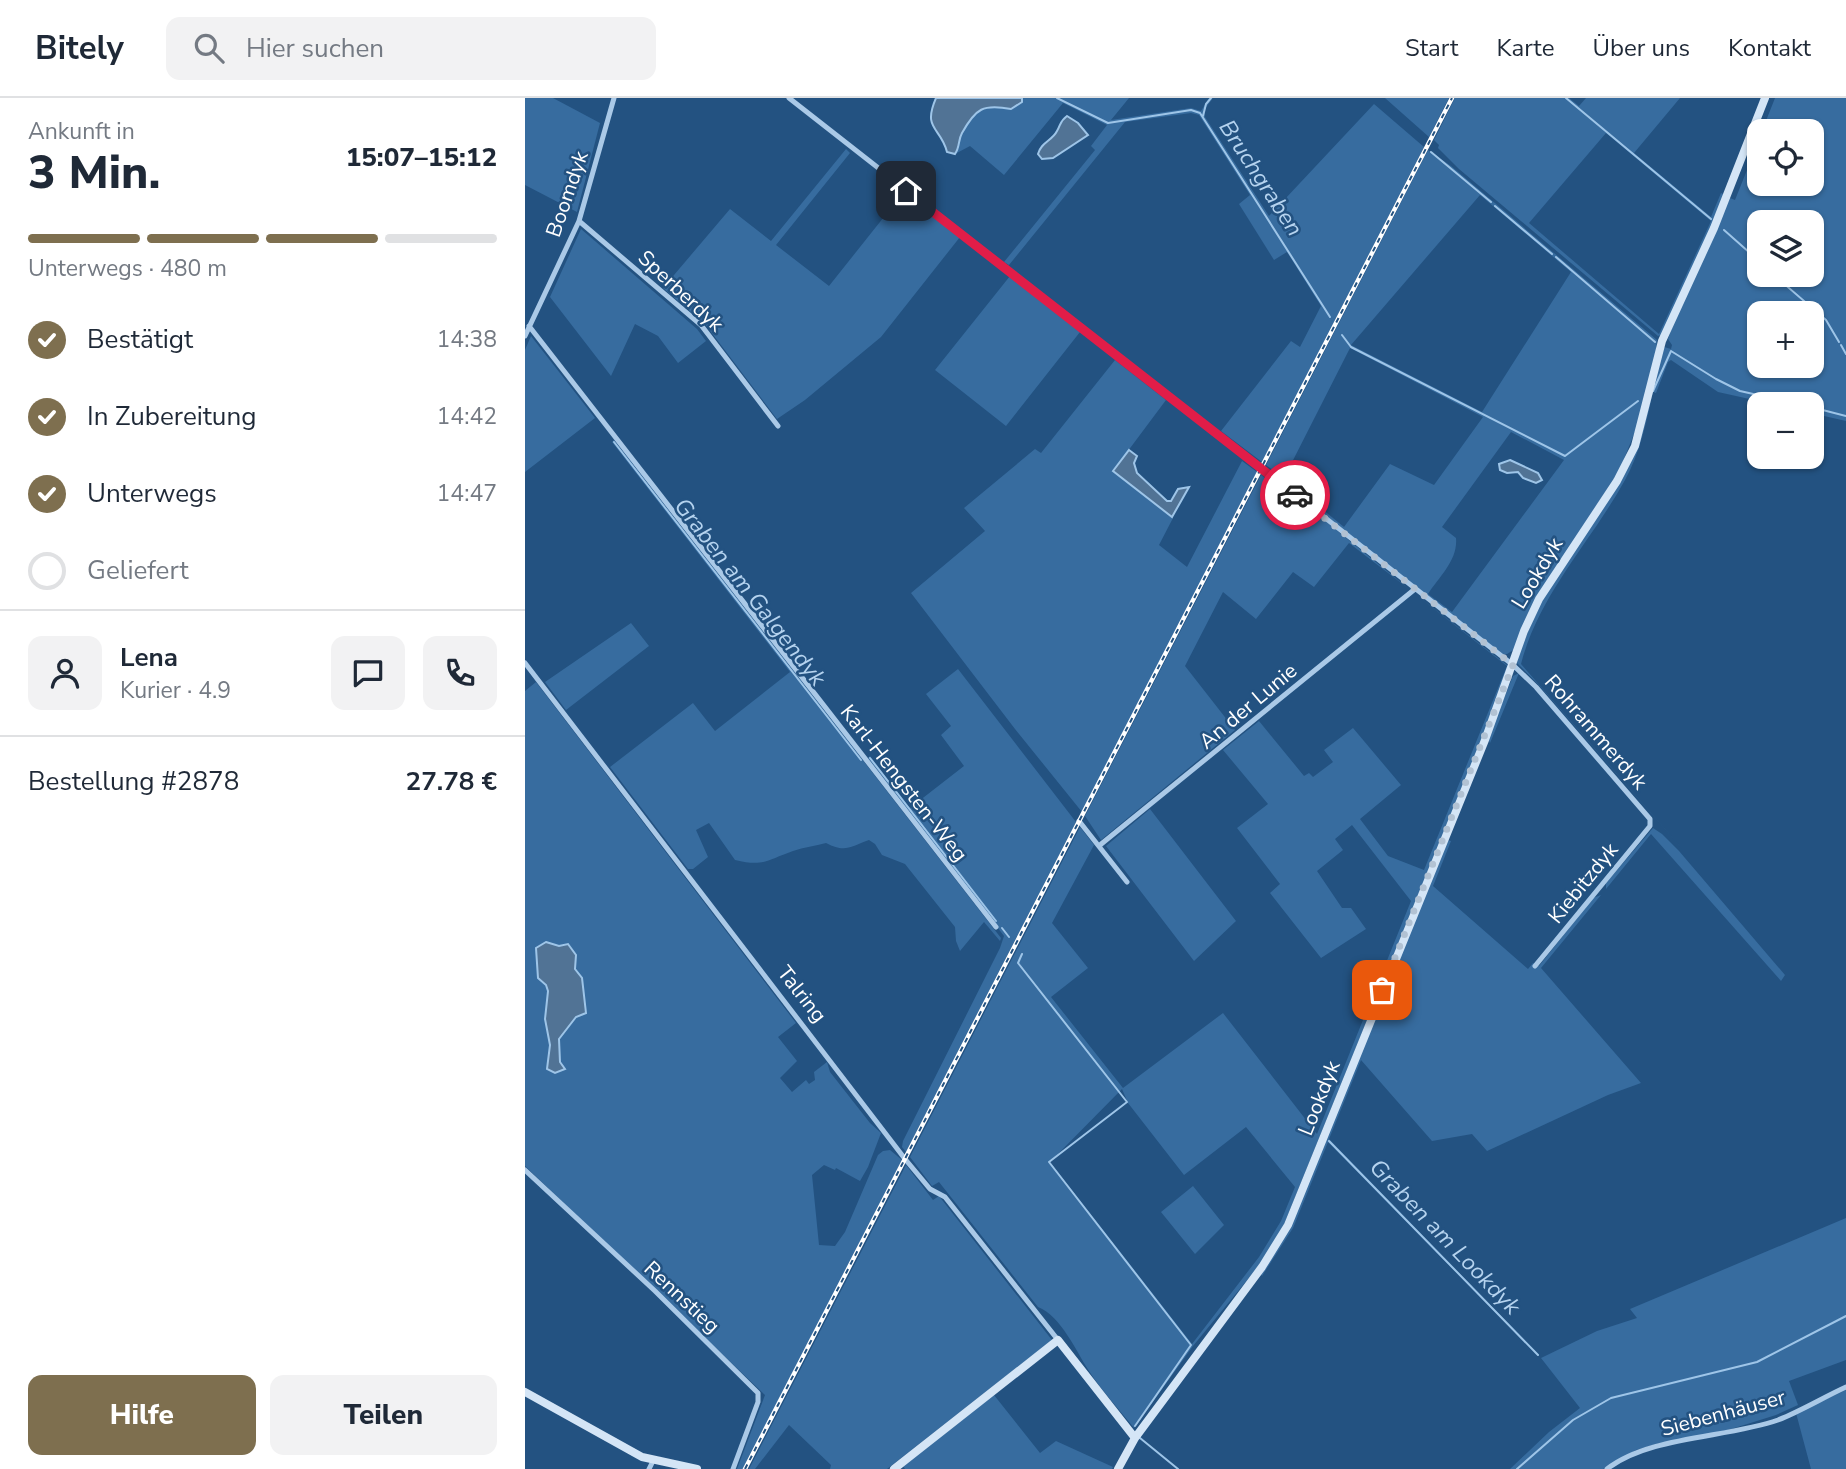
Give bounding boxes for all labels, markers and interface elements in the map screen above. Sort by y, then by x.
search box [166,17,656,80]
text: Bitely [35,26,124,71]
icon: search [190,29,228,67]
text: Hier suchen [246,31,384,66]
text: Start [1405,32,1458,64]
text: Karte [1496,32,1554,64]
text: Über uns [1592,32,1690,64]
text: Kontakt [1728,32,1811,64]
water label: Bruchgraben [1212,114,1310,242]
text: Ankunft in [28,116,135,147]
map controls [1747,119,1824,469]
button: locate [1747,119,1824,196]
text: 15:07–15:12 [346,140,497,175]
text: 3 Min. [28,141,160,204]
street label: Boomdyk [539,147,595,241]
pin [876,161,936,221]
icon: home [887,172,925,210]
button: layers [1747,210,1824,287]
street label: Sperberdyk [632,244,730,338]
text: Unterwegs · 480 m [28,253,227,284]
button: + [1747,301,1824,378]
icon: check [28,321,66,359]
text: Bestätigt [87,322,193,357]
text: 14:38 [437,324,497,355]
button: − [1747,392,1824,469]
icon: check [28,398,66,436]
text: In Zubereitung [87,399,256,434]
text: 14:42 [437,401,497,432]
courier [1260,460,1330,530]
icon: check [28,475,66,513]
text: Unterwegs [87,476,217,511]
icon: car [1276,476,1314,514]
text: 14:47 [437,478,497,509]
water label: Graben am Galgendyk [667,492,833,693]
street label: Lookdyk [1505,532,1569,614]
text: Geliefert [87,553,188,588]
button: person [28,636,102,710]
button: chat [331,636,405,710]
button: phone [423,636,497,710]
text: Lena [120,640,178,675]
street label: An der Lunie [1193,657,1303,755]
street label: Rohrammerdyk [1538,668,1654,796]
text: Kurier · 4.9 [120,675,231,706]
street label: Karl-Hengsten-Weg [834,699,974,867]
text: Bestellung #2878 [28,764,239,799]
text: 27.78 € [406,764,497,799]
street label: Kiebitzdyk [1542,836,1625,929]
street label: Talring [771,960,833,1028]
pin [1352,960,1412,1020]
icon: bag [1363,971,1401,1009]
street label: Lookdyk [1291,1056,1347,1140]
water label: Graben am Lookdyk [1363,1152,1528,1322]
street label: Rennstieg [638,1255,726,1339]
button: Hilfe [28,1375,256,1455]
button: Teilen [270,1375,497,1455]
street label: Siebenhäuser [1658,1383,1789,1443]

